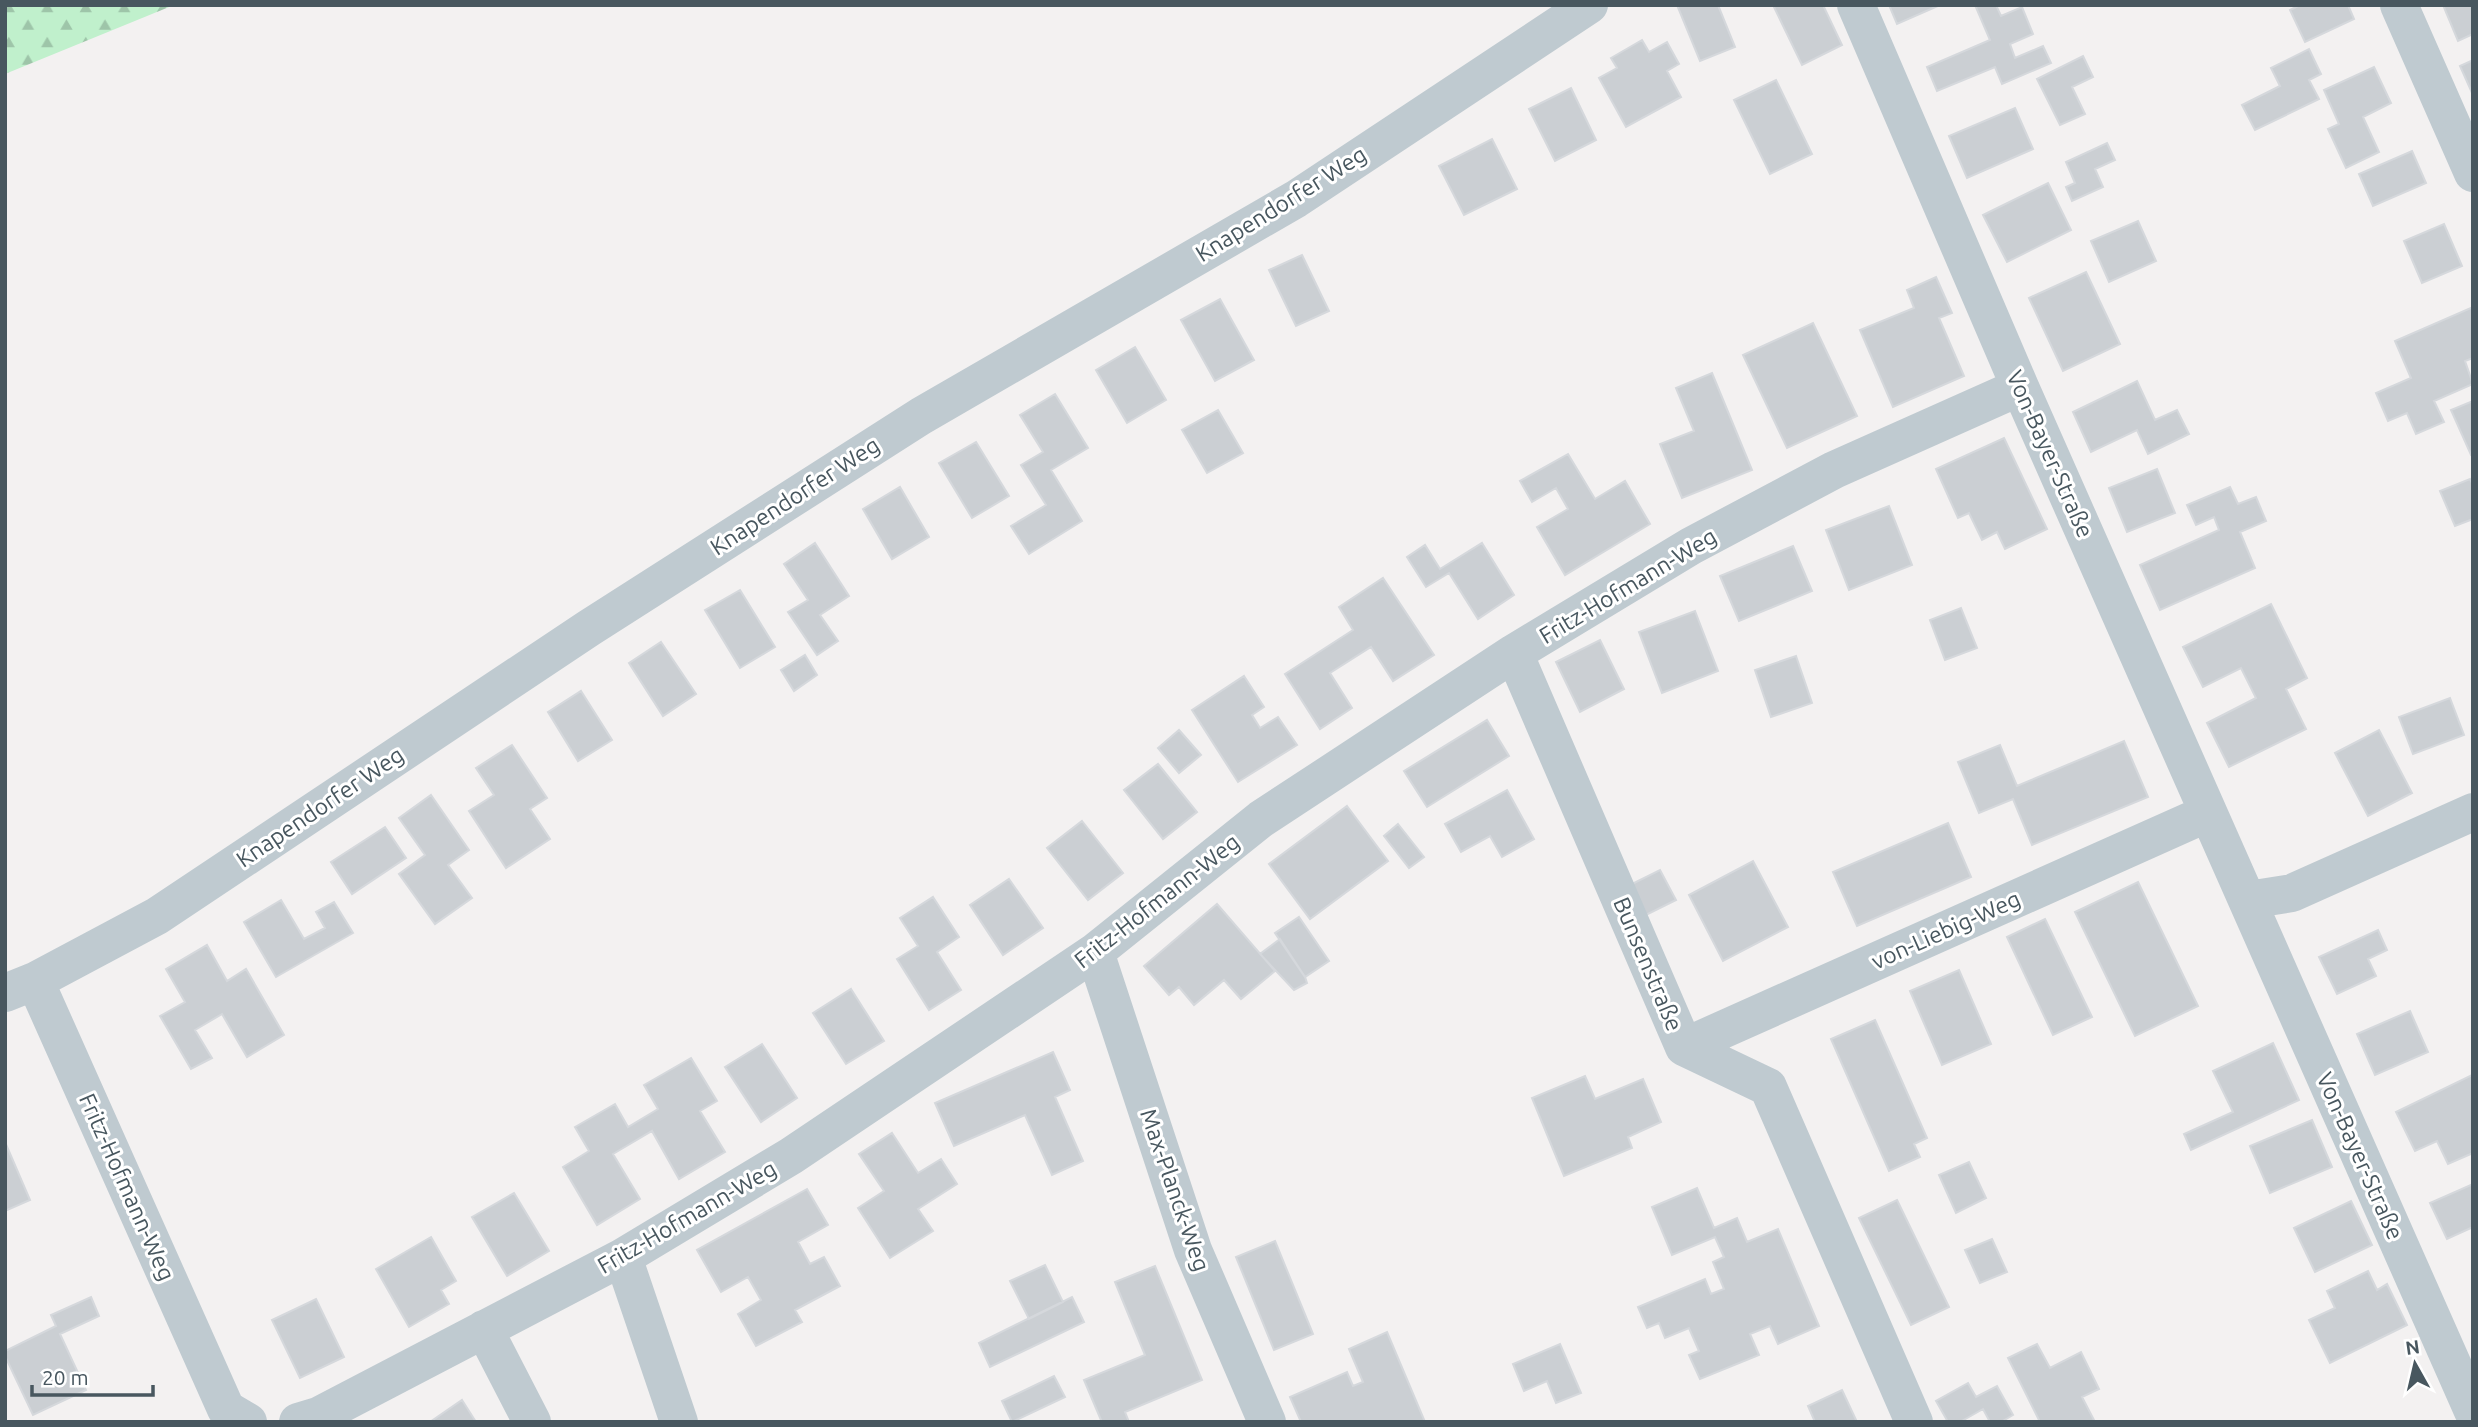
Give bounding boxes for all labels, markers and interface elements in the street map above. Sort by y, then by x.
street label: Knapendorfer Weg [1191,141,1371,266]
street label: Von-Bayer-Straße [2002,366,2099,541]
street label: Knapendorfer Weg [706,432,884,559]
street label: Fritz-Hofmann-Weg [1535,523,1721,648]
street label: Knapendorfer Weg [231,741,408,872]
street label: Fritz-Hofmann-Weg [1069,829,1244,973]
street label: von-Liebig-Weg [1868,886,2024,974]
street label: Bunsenstraße [1609,893,1688,1034]
street label: Von-Bayer-Straße [2312,1068,2409,1243]
street label: Fritz-Hofmann-Weg [75,1089,180,1284]
street label: Max-Planck-Weg [1136,1105,1215,1274]
street label: Fritz-Hofmann-Weg [593,1155,780,1278]
north arrow [2380,1329,2450,1399]
text: N [2404,1335,2421,1359]
scale bar [32,1354,152,1398]
text: 20 m [42,1365,89,1389]

